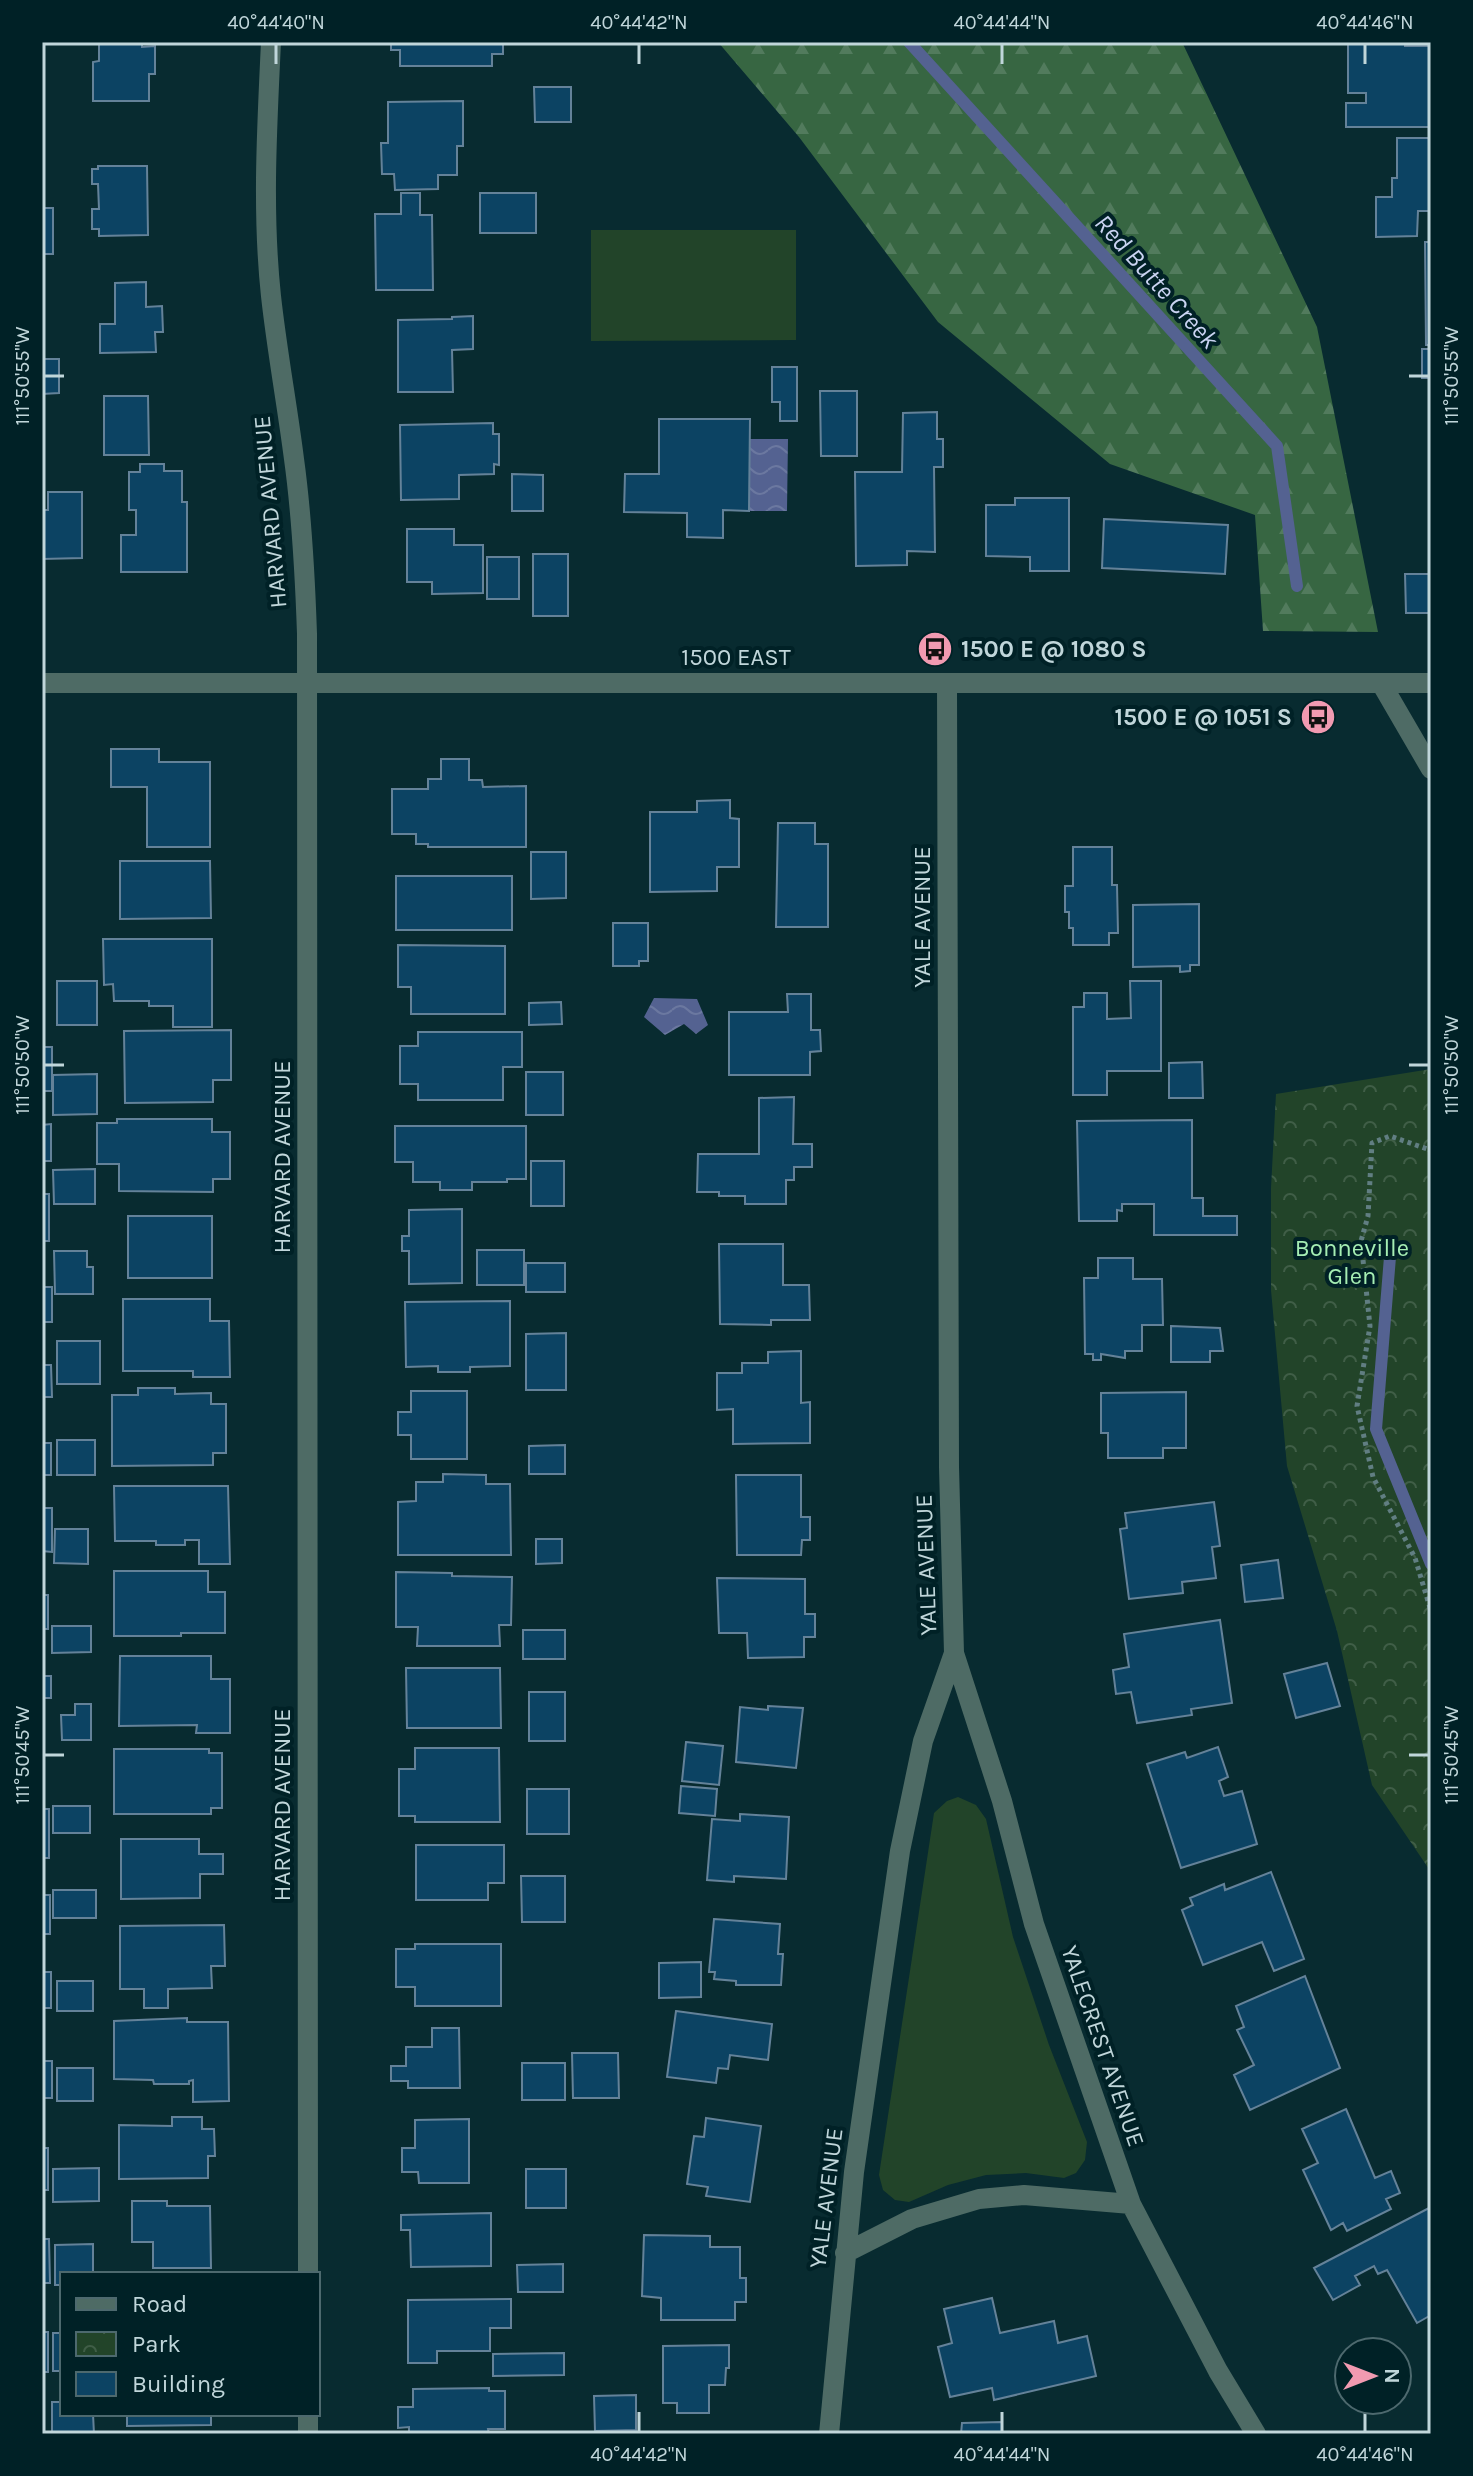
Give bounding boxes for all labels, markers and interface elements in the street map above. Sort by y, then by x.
text: 40°44'40"N [227,11,325,34]
text: 40°44'42"N [590,11,688,34]
text: 40°44'44"N [953,11,1051,34]
text: 40°44'46"N [1316,11,1414,34]
water label: Red Butte Creek [1088,208,1226,356]
text: 111°50'55"W [11,326,34,426]
text: 111°50'55"W [1440,326,1463,426]
street label: HARVARD AVENUE [248,415,292,609]
bus stop icon: 1500 E @ 1080 S [916,630,954,668]
place label: 1500 E @ 1080 S [961,635,1147,663]
street label: 1500 EAST [681,643,791,671]
bus stop icon: 1500 E @ 1051 S [1299,698,1337,736]
place label: 1500 E @ 1051 S [1115,703,1292,731]
street label: YALE AVENUE [908,846,936,988]
text: 111°50'50"W [11,1015,34,1115]
text: 111°50'50"W [1440,1015,1463,1115]
street label: HARVARD AVENUE [268,1061,296,1253]
park label: Bonneville Glen [1295,1234,1409,1290]
street label: YALE AVENUE [910,1494,942,1636]
text: 111°50'45"W [11,1705,34,1804]
text: 111°50'45"W [1440,1705,1463,1804]
street label: HARVARD AVENUE [268,1709,296,1901]
street label: YALECREST AVENUE [1055,1942,1151,2150]
street label: YALE AVENUE [803,2126,849,2270]
legend [60,2272,320,2416]
text: Road [132,2290,187,2318]
text: Park [132,2330,181,2358]
north arrow [1333,2336,1413,2416]
text: N [1379,2368,1405,2384]
text: Building [132,2370,225,2398]
text: 40°44'42"N [590,2443,688,2466]
text: 40°44'44"N [953,2443,1051,2466]
text: 40°44'46"N [1316,2443,1414,2466]

